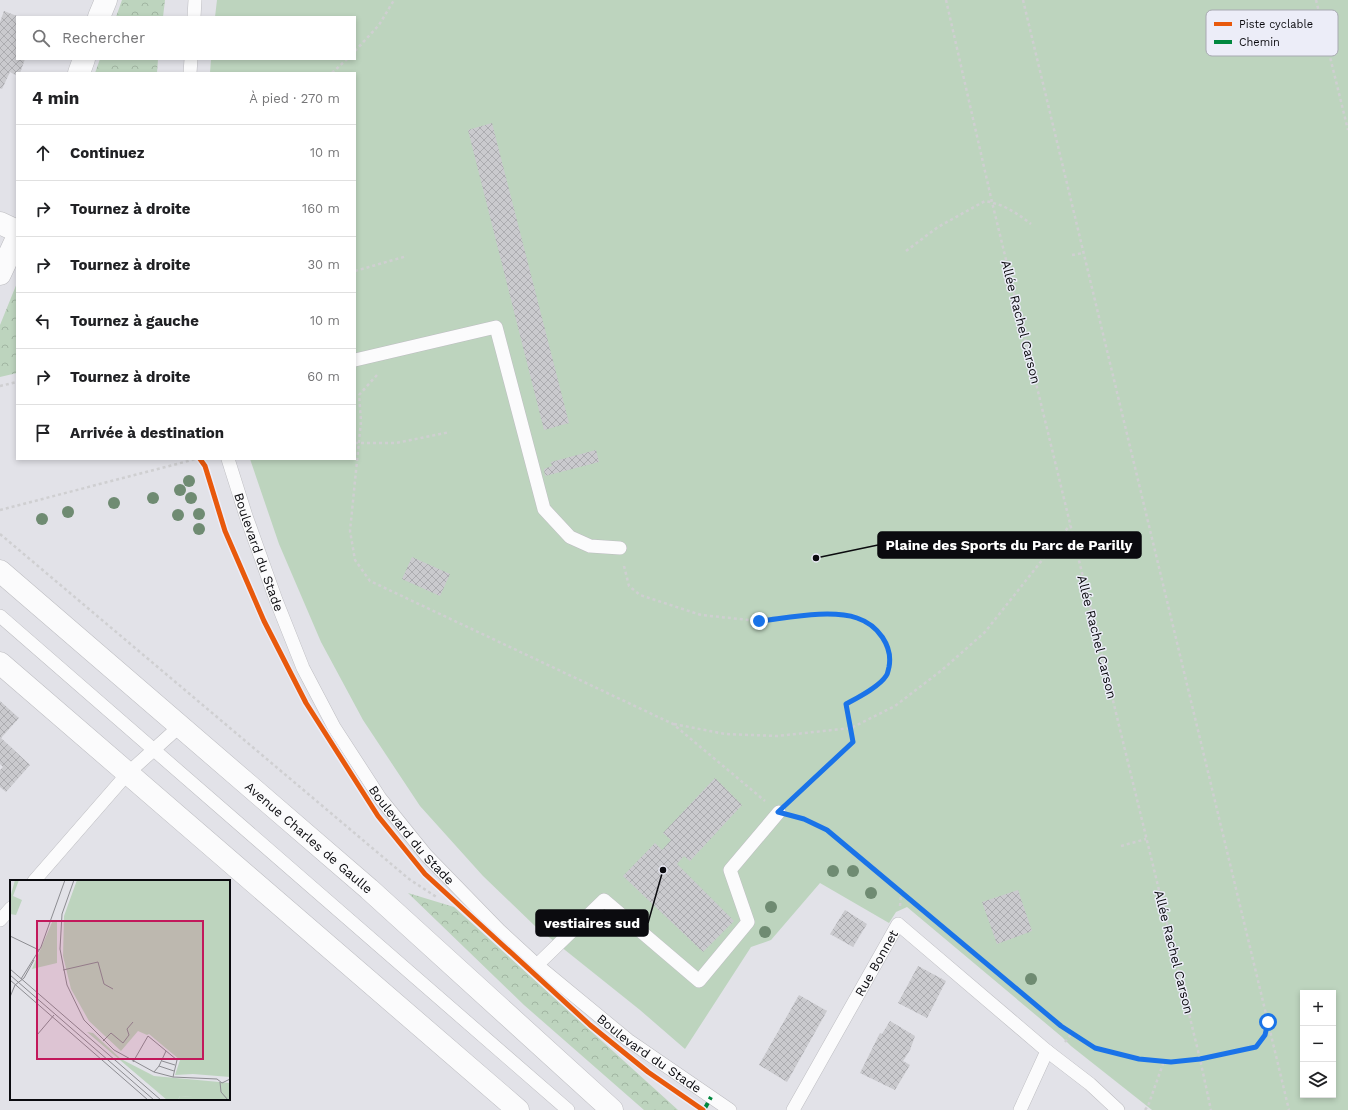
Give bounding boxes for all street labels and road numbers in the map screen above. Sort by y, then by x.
street label: Allée Rachel Carson [998,259,1044,385]
street label: Boulevard du Stade [232,491,287,613]
street label: Allée Rachel Carson [1074,574,1120,700]
street label: Avenue Charles de Gaulle [242,778,376,896]
street label: Boulevard du Stade [366,782,458,887]
street label: Allée Rachel Carson [1151,889,1197,1015]
street label: Rue Bonnet [851,927,901,999]
street label: Boulevard du Stade [594,1011,704,1096]

